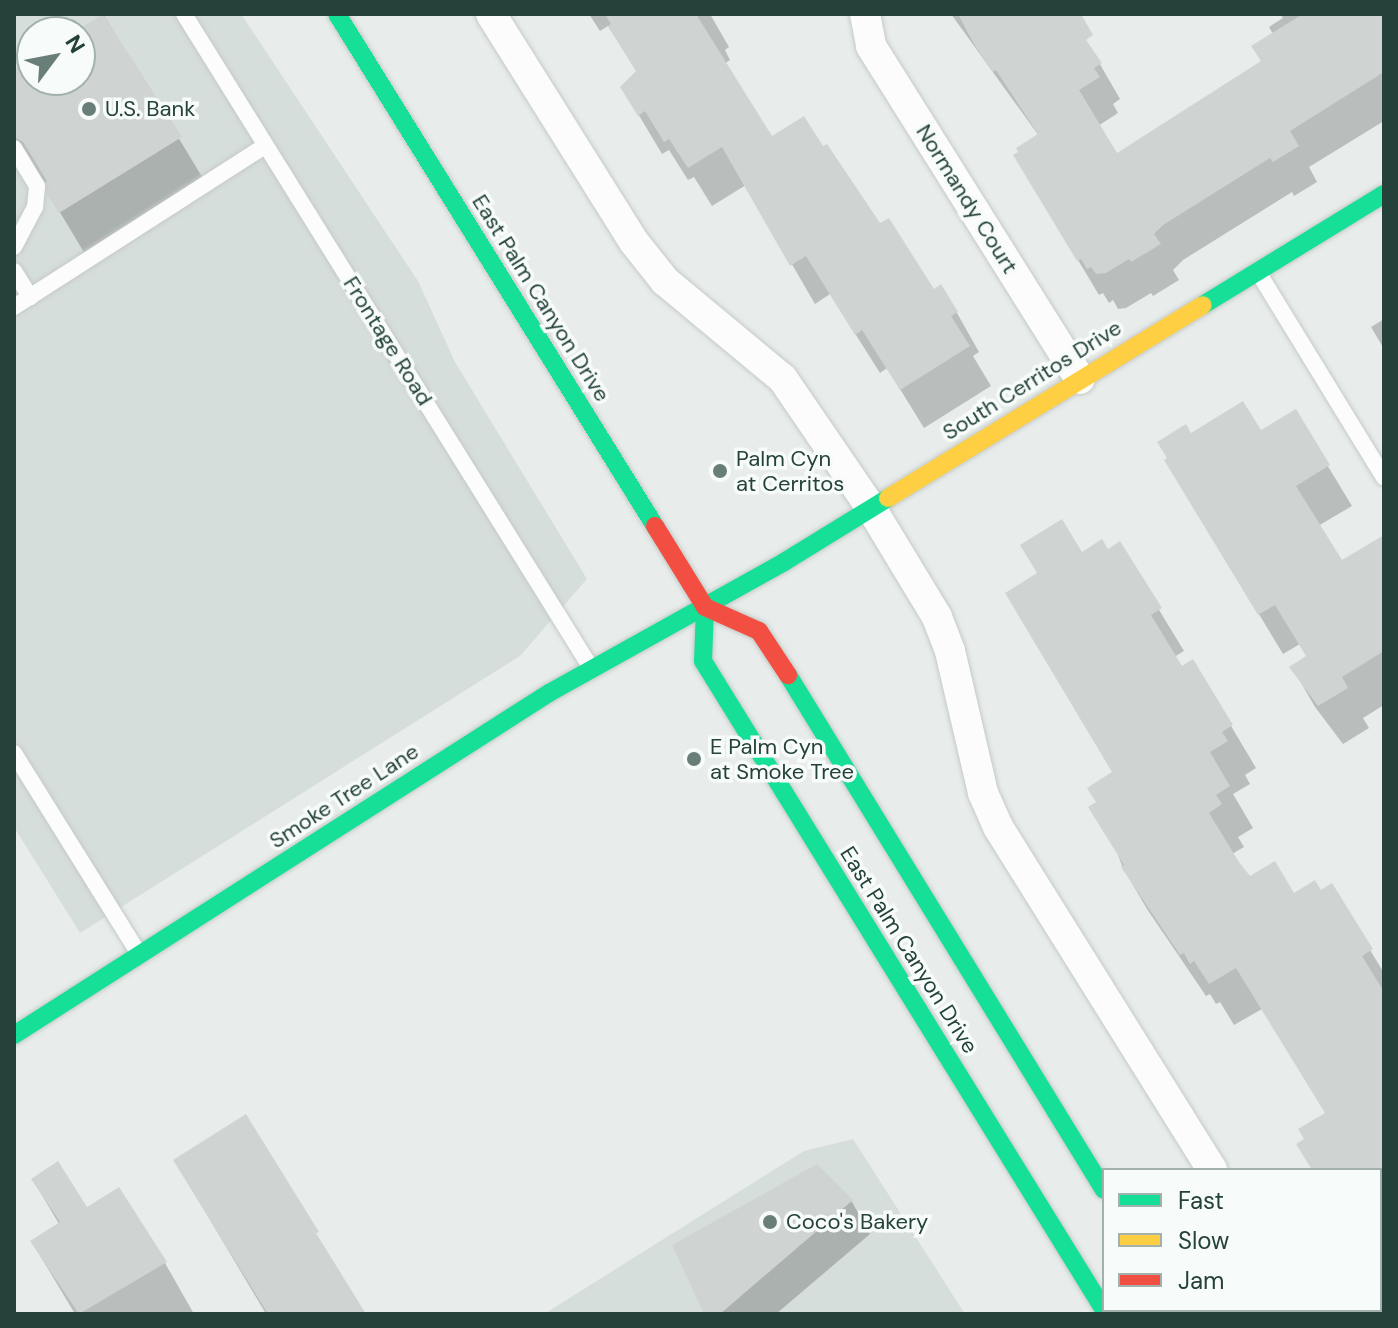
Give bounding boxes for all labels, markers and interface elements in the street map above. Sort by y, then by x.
north arrow [16,16,96,96]
text: N [59,30,92,59]
place label: U.S. Bank [105,96,195,122]
marker: U.S. Bank [80,100,98,118]
street label: Normandy Court [911,120,1023,278]
street label: East Palm Canyon Drive [467,190,615,406]
street label: Frontage Road [338,272,438,410]
street label: South Cerritos Drive [938,314,1126,446]
place label: Palm Cyn at Cerritos [736,445,844,496]
marker: Palm Cyn at Cerritos [711,462,729,480]
place label: E Palm Cyn at Smoke Tree [710,733,854,784]
street label: Smoke Tree Lane [265,738,423,854]
marker: E Palm Cyn at Smoke Tree [685,750,703,768]
street label: East Palm Canyon Drive [835,842,983,1058]
legend [1102,1168,1382,1312]
text: Fast [1178,1185,1224,1216]
place label: Coco's Bakery [786,1209,928,1235]
marker: Coco's Bakery [761,1213,779,1231]
text: Slow [1178,1225,1229,1256]
text: Jam [1178,1265,1224,1296]

